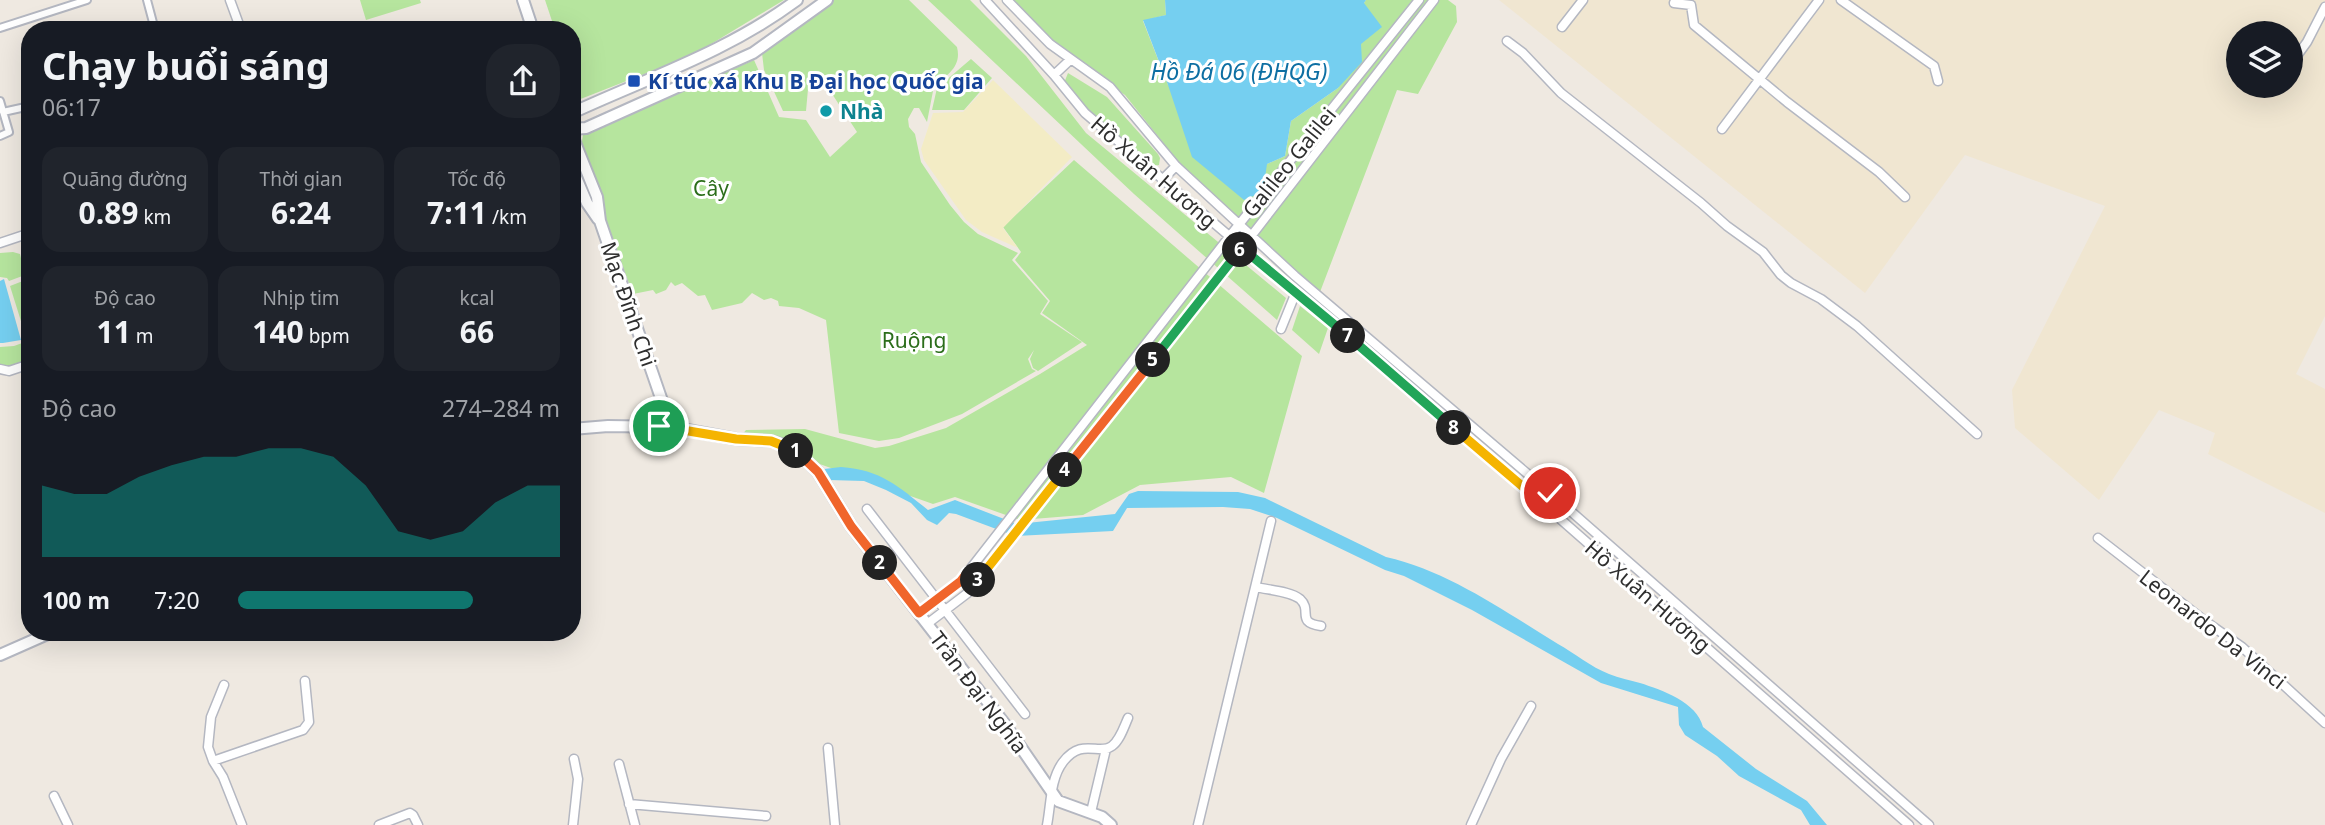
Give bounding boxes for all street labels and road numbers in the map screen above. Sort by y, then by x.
street label: Galileo Galilei [1236,101,1342,223]
street label: Hồ Xuân Hương [1085,110,1223,234]
street label: Mạc Đĩnh Chi [595,238,663,370]
street label: Hồ Xuân Hương [1579,534,1717,658]
street label: Leonardo Da Vinci [2134,563,2292,695]
street label: Trần Đại Nghĩa [924,625,1034,759]

